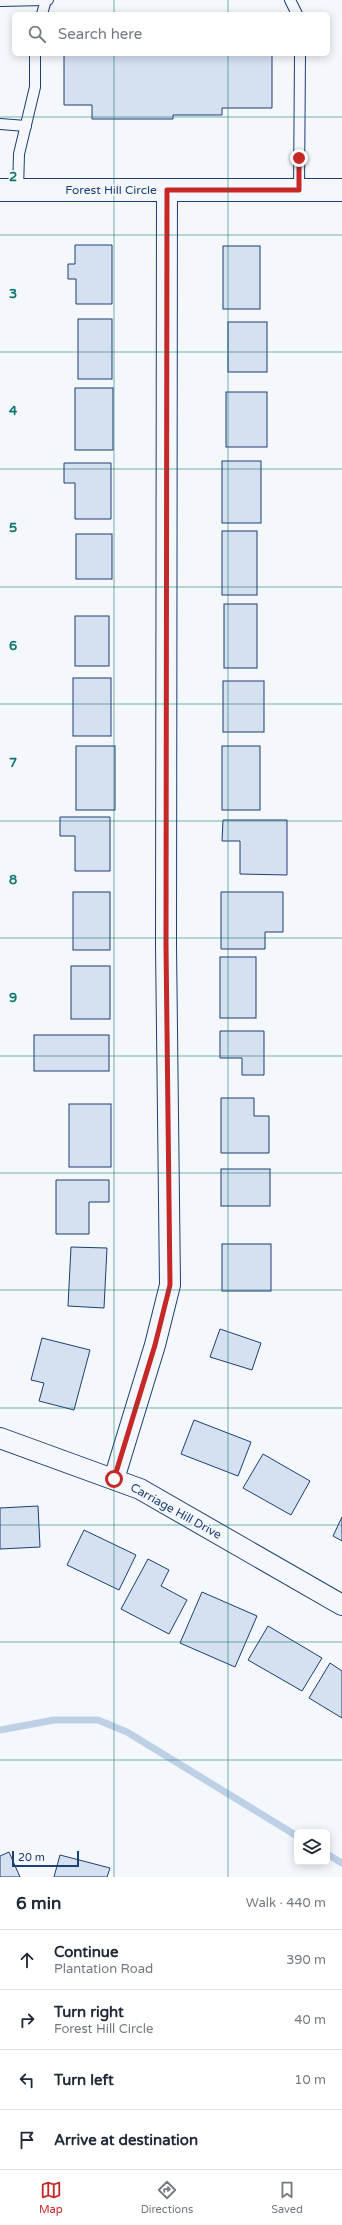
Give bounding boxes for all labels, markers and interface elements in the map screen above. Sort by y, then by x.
search box [12,12,330,56]
icon: search [26,23,48,45]
text: Search here [58,25,142,43]
route end [290,149,308,167]
text: 2 [9,169,17,185]
street label: Forest Hill Circle [65,183,157,197]
text: 3 [9,286,17,302]
text: 4 [9,403,18,419]
text: 5 [9,520,17,536]
text: 6 [9,638,17,654]
text: 7 [9,755,17,771]
text: 8 [9,872,17,888]
text: 9 [9,990,17,1006]
route start [105,1470,123,1488]
street label: Carriage Hill Drive [128,1480,224,1542]
map controls [294,1829,330,1865]
button: layers [294,1829,330,1865]
scale bar [12,1849,79,1868]
text: 20 m [18,1851,45,1864]
text: 6 min [16,1893,61,1914]
text: Walk · 440 m [246,1895,326,1911]
text: Continue [54,1943,118,1961]
icon: ahead [16,1949,38,1971]
text: 390 m [286,1952,326,1968]
text: Plantation Road [54,1961,153,1977]
text: Turn right [54,2003,124,2021]
icon: right [16,2009,38,2031]
text: 40 m [294,2012,326,2028]
text: Forest Hill Circle [54,2021,153,2037]
icon: left [16,2069,38,2091]
text: Turn left [54,2071,114,2089]
text: 10 m [294,2072,326,2088]
icon: arrive [16,2129,38,2151]
text: Arrive at destination [54,2131,198,2149]
tab: Map [39,2179,63,2216]
tab: Directions [141,2179,193,2216]
tab: Saved [271,2179,303,2216]

